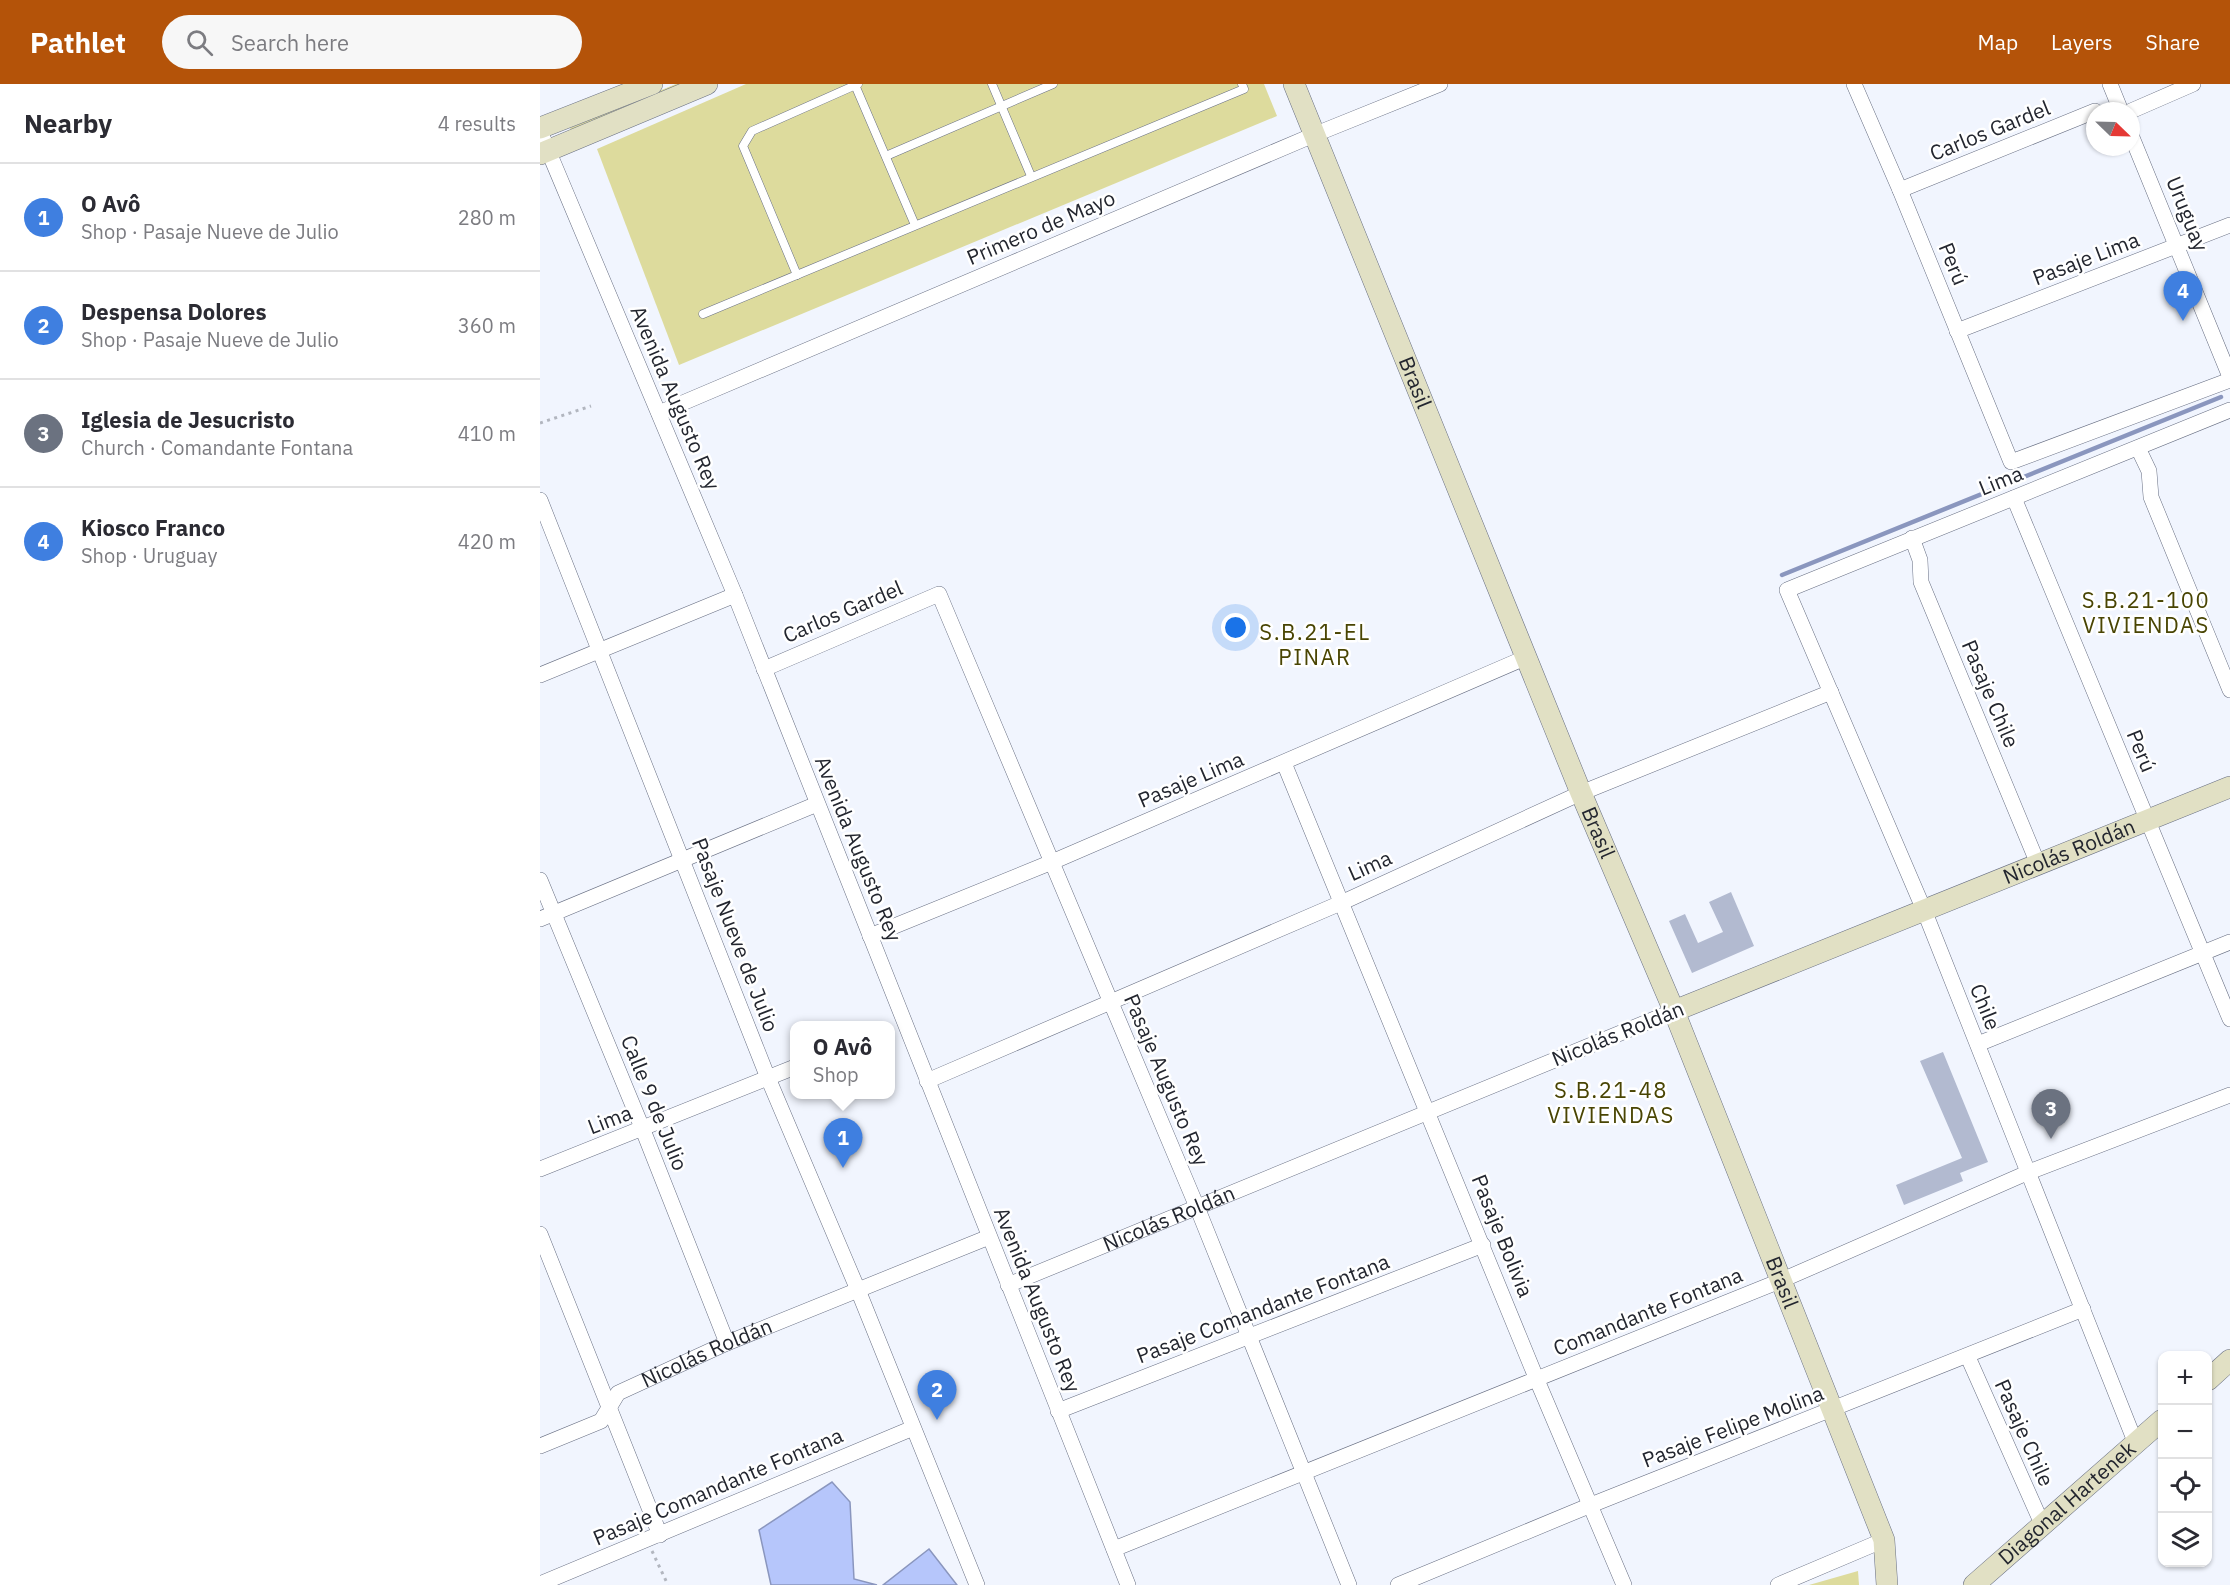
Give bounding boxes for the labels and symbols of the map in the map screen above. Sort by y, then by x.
street label: Carlos Gardel [1925,93,2054,167]
north arrow [2086,102,2140,156]
street label: Uruguay [2160,172,2216,256]
street label: Primero de Mayo [962,183,1119,271]
street label: Pasaje Lima [2028,225,2143,291]
street label: Perú [1933,238,1975,289]
pin: 4 [2164,272,2202,321]
street label: Avenida Augusto Rey [624,301,728,495]
street label: Brasil [1393,352,1439,413]
street label: Lima [1974,459,2027,502]
street label: Carlos Gardel [778,573,907,649]
district label: S.B.21-100 VIVIENDAS [2082,585,2210,639]
your location [1221,613,1250,642]
district label: S.B.21-EL PINAR [1259,617,1371,671]
street label: Pasaje Chile [1956,635,2026,752]
street label: Perú [2121,725,2163,776]
street label: Pasaje Lima [1133,744,1248,814]
street label: Avenida Augusto Rey [809,752,909,946]
street label: Brasil [1575,802,1622,863]
street label: Nicolás Roldán [1998,812,2139,890]
street label: Pasaje Nueve de Julio [686,834,786,1036]
street label: Lima [1343,843,1396,887]
street label: Chile [1964,979,2008,1034]
street label: Pasaje Augusto Rey [1118,989,1216,1170]
street label: Nicolás Roldán [1547,994,1688,1072]
street label: Calle 9 de Julio [615,1031,695,1174]
district label: S.B.21-48 VIVIENDAS [1547,1075,1675,1129]
pin: 3 [2032,1090,2070,1139]
street label: Lima [583,1098,636,1140]
pin: 1 [824,1118,862,1168]
street label: Pasaje Bolivia [1466,1170,1540,1301]
street label: Nicolás Roldán [1098,1178,1239,1258]
street label: Avenida Augusto Rey [988,1203,1088,1397]
street label: Pasaje Comandante Fontana [1132,1247,1393,1369]
street label: Brasil [1760,1252,1806,1313]
street label: Comandante Fontana [1549,1260,1747,1362]
street label: Nicolás Roldán [636,1311,776,1394]
pin: 2 [918,1370,956,1420]
street label: Pasaje Chile [1989,1375,2061,1491]
street label: Pasaje Felipe Molina [1638,1379,1827,1474]
street label: Pasaje Comandante Fontana [588,1421,847,1552]
street label: Diagonal Hartenek [1992,1434,2141,1570]

